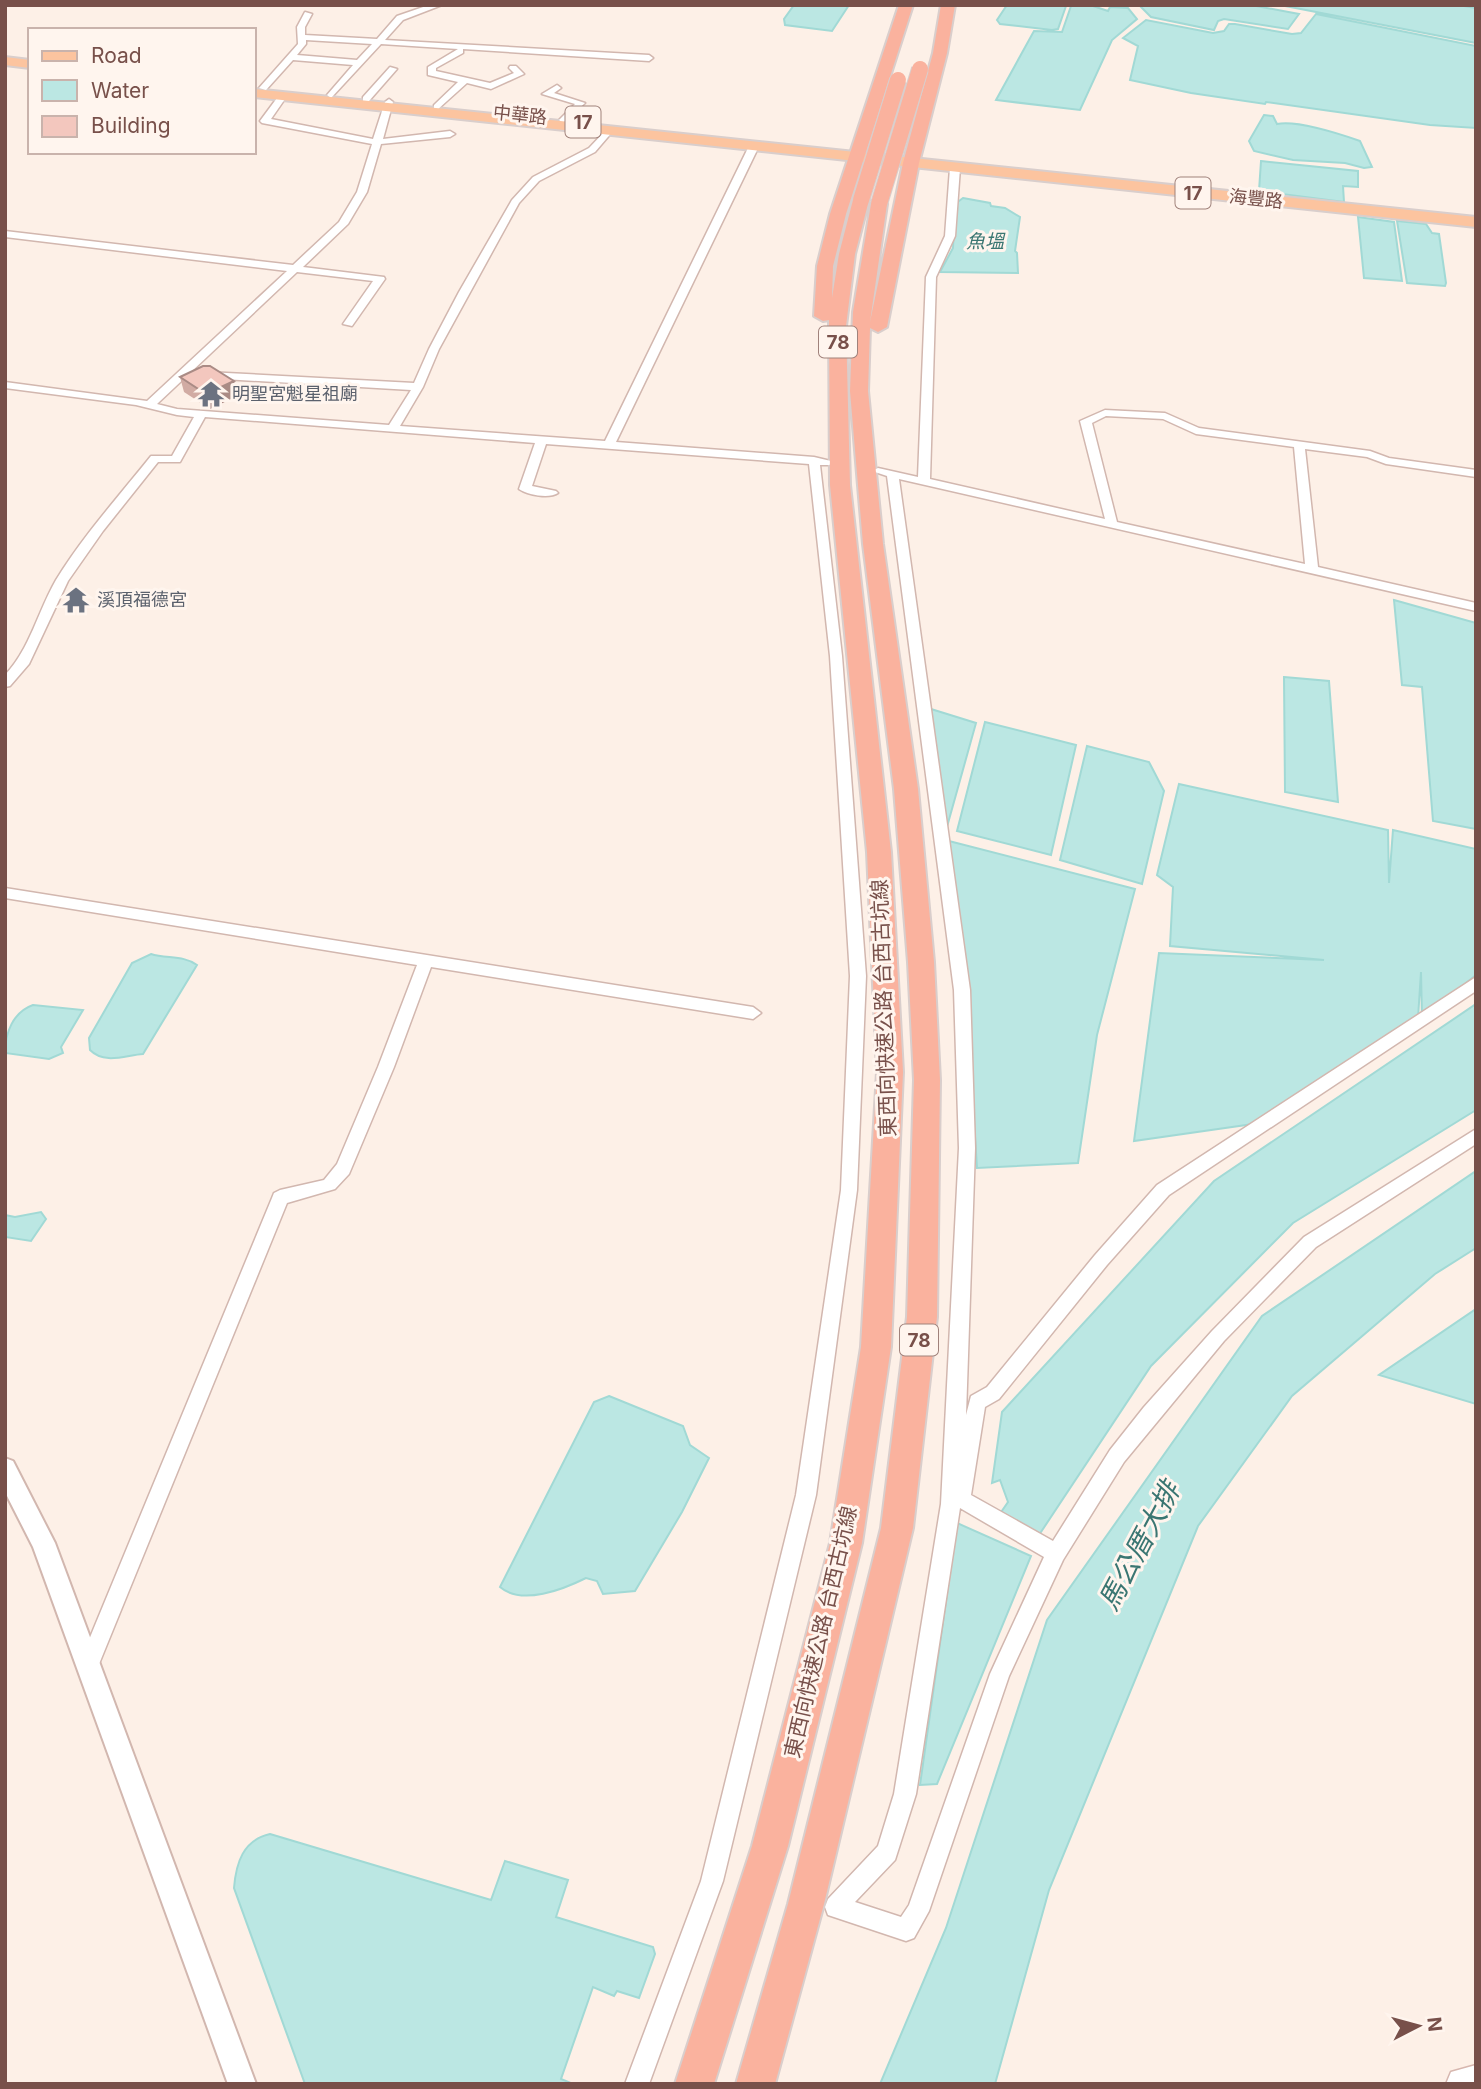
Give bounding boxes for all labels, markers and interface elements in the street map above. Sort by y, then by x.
legend [28,28,256,154]
text: Road [91,43,142,68]
text: Water [91,78,149,103]
street label: 中華路 [492,101,548,128]
road number: 17 [566,106,600,138]
text: Building [91,113,171,138]
road number: 17 [1176,178,1210,209]
street label: 海豐路 [1228,185,1284,212]
water label: 魚塭 [966,230,1006,253]
road number: 78 [819,326,857,358]
temple icon: 明聖宮魁星祖廟 [196,379,226,409]
place label: 明聖宮魁星祖廟 [232,383,358,404]
temple icon: 溪頂福德宮 [61,585,91,615]
place label: 溪頂福德宮 [97,589,187,610]
street label: 東西向快速公路 台西古坑線 [867,879,900,1137]
road number: 78 [900,1324,938,1356]
water label: 馬公厝大排 [1091,1473,1189,1616]
street label: 東西向快速公路 台西古坑線 [779,1503,862,1760]
north arrow [1383,1991,1453,2061]
text: N [1422,2016,1447,2033]

